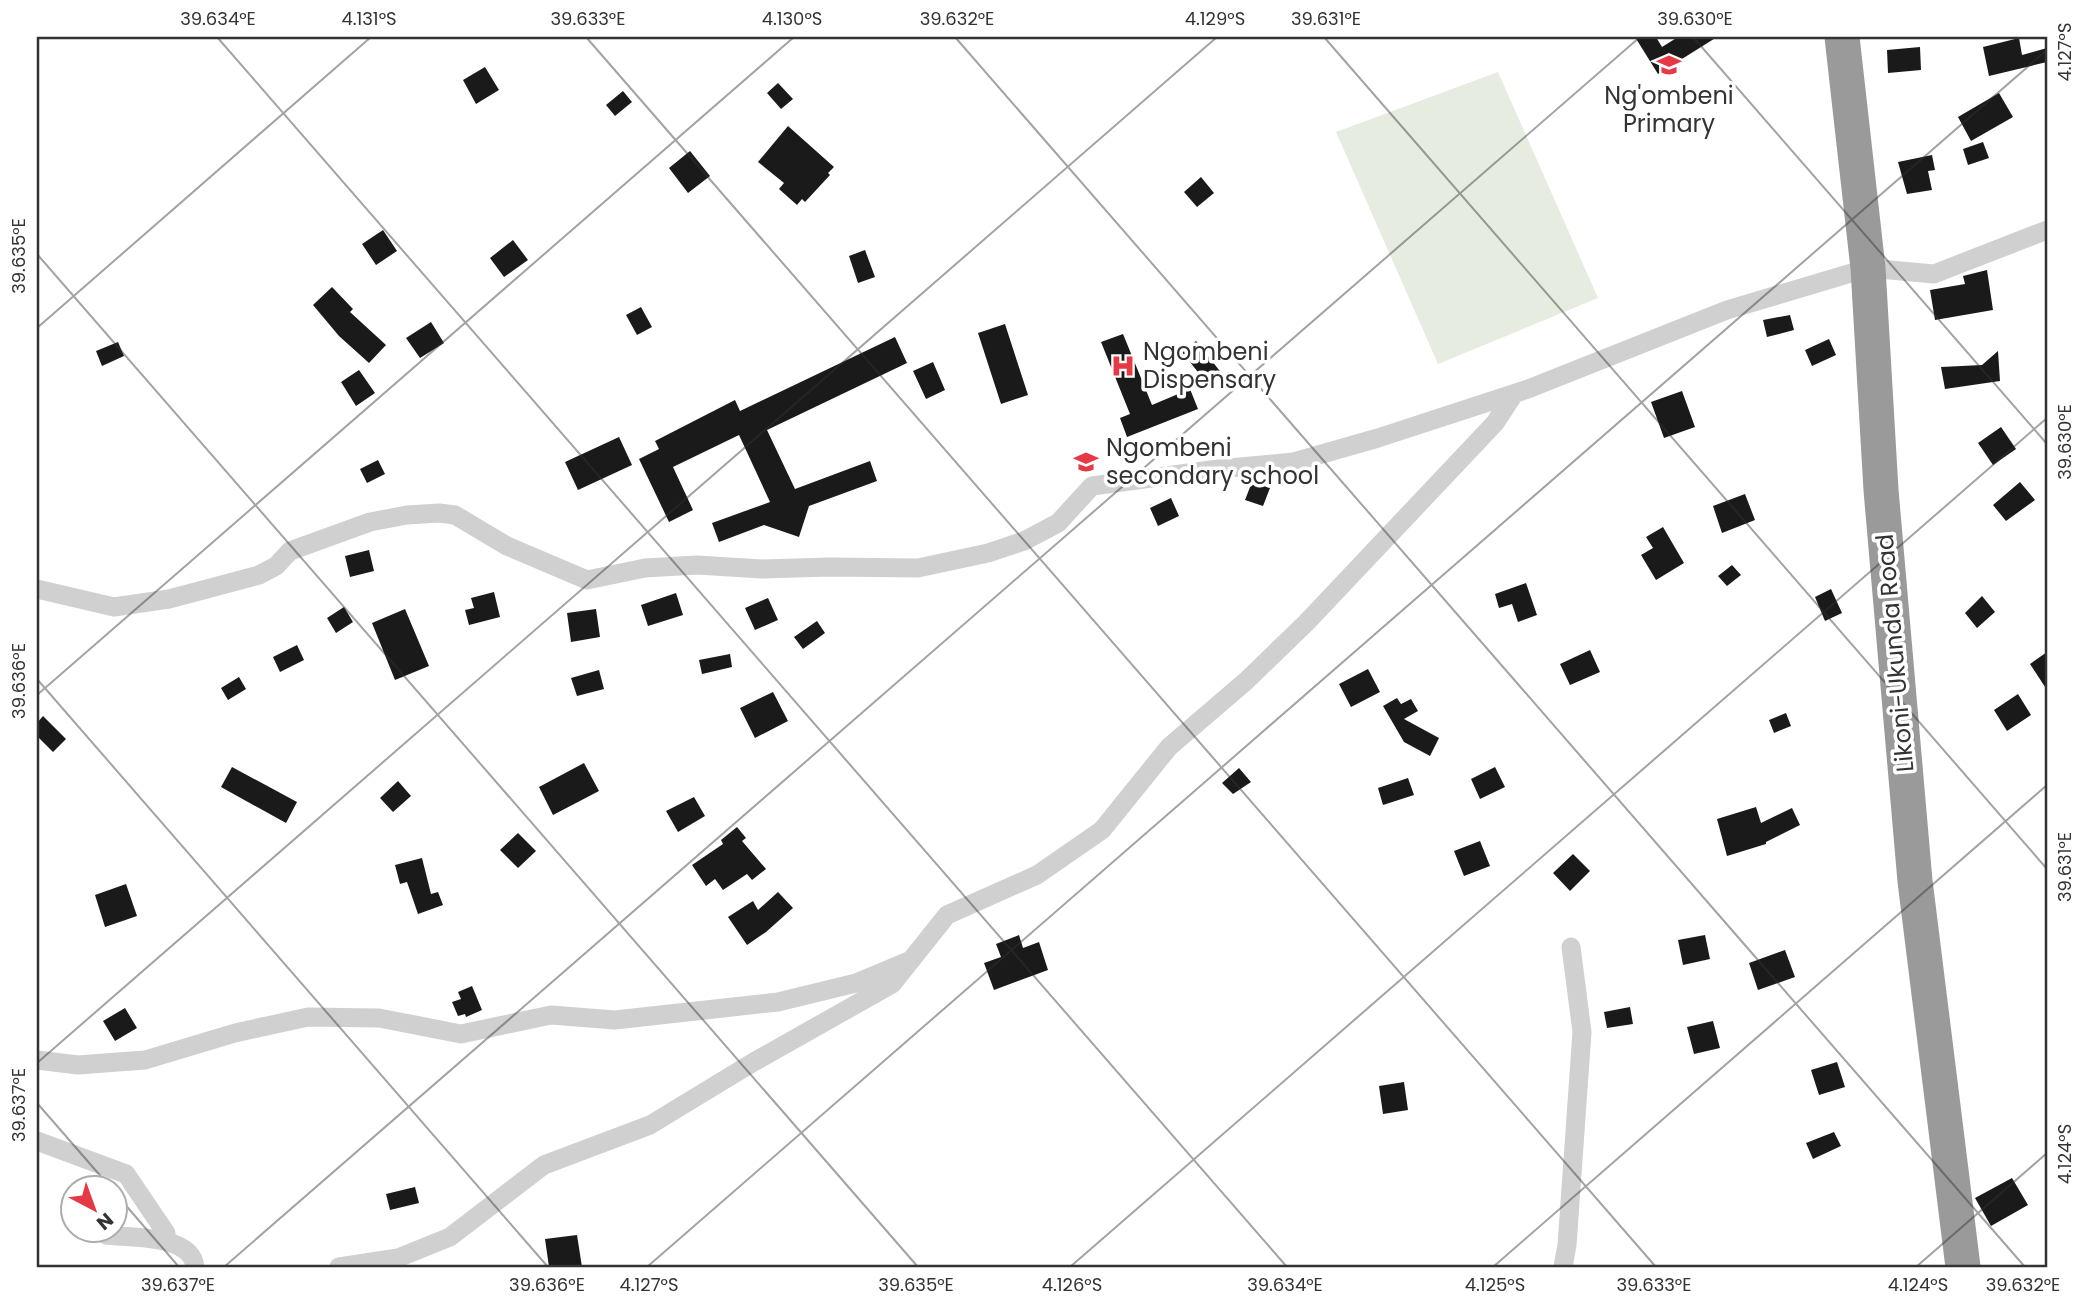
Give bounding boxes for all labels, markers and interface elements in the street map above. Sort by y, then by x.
text: 39.634°E [180,6,256,31]
text: 4.131°S [341,6,397,31]
text: 39.633°E [551,6,625,31]
text: 4.130°S [762,6,822,31]
text: 39.632°E [920,6,994,31]
text: 4.129°S [1185,6,1245,31]
text: 39.631°E [1291,6,1361,31]
text: 39.630°E [1657,6,1733,31]
text: 4.127°S [2052,23,2077,82]
school or university icon: Ng'ombeni Primary [1655,51,1683,79]
place label: Ng'ombeni Primary [1604,79,1734,140]
text: 39.635°E [6,218,31,294]
place label: Ngombeni Dispensary [1143,335,1277,396]
hospital icon: Ngombeni Dispensary [1109,352,1137,380]
text: 39.630°E [2052,404,2077,480]
place label: Ngombeni secondary school [1106,431,1319,492]
school or university icon: Ngombeni secondary school [1072,448,1100,476]
street label: Likoni-Ukunda Road [1868,533,1921,774]
text: 39.636°E [6,643,31,719]
text: 39.631°E [2052,832,2077,902]
text: 39.637°E [6,1068,31,1142]
text: 4.124°S [2052,1124,2077,1184]
north arrow [60,1174,130,1244]
text: N [91,1207,119,1236]
text: 39.637°E [141,1272,215,1297]
text: 39.636°E [509,1272,585,1297]
text: 4.127°S [620,1272,679,1297]
text: 39.635°E [878,1272,954,1297]
text: 4.126°S [1042,1272,1102,1297]
text: 39.634°E [1247,1272,1323,1297]
text: 4.125°S [1465,1272,1525,1297]
text: 39.633°E [1617,1272,1691,1297]
text: 4.124°S [1888,1272,1948,1297]
text: 39.632°E [1986,1272,2060,1297]

